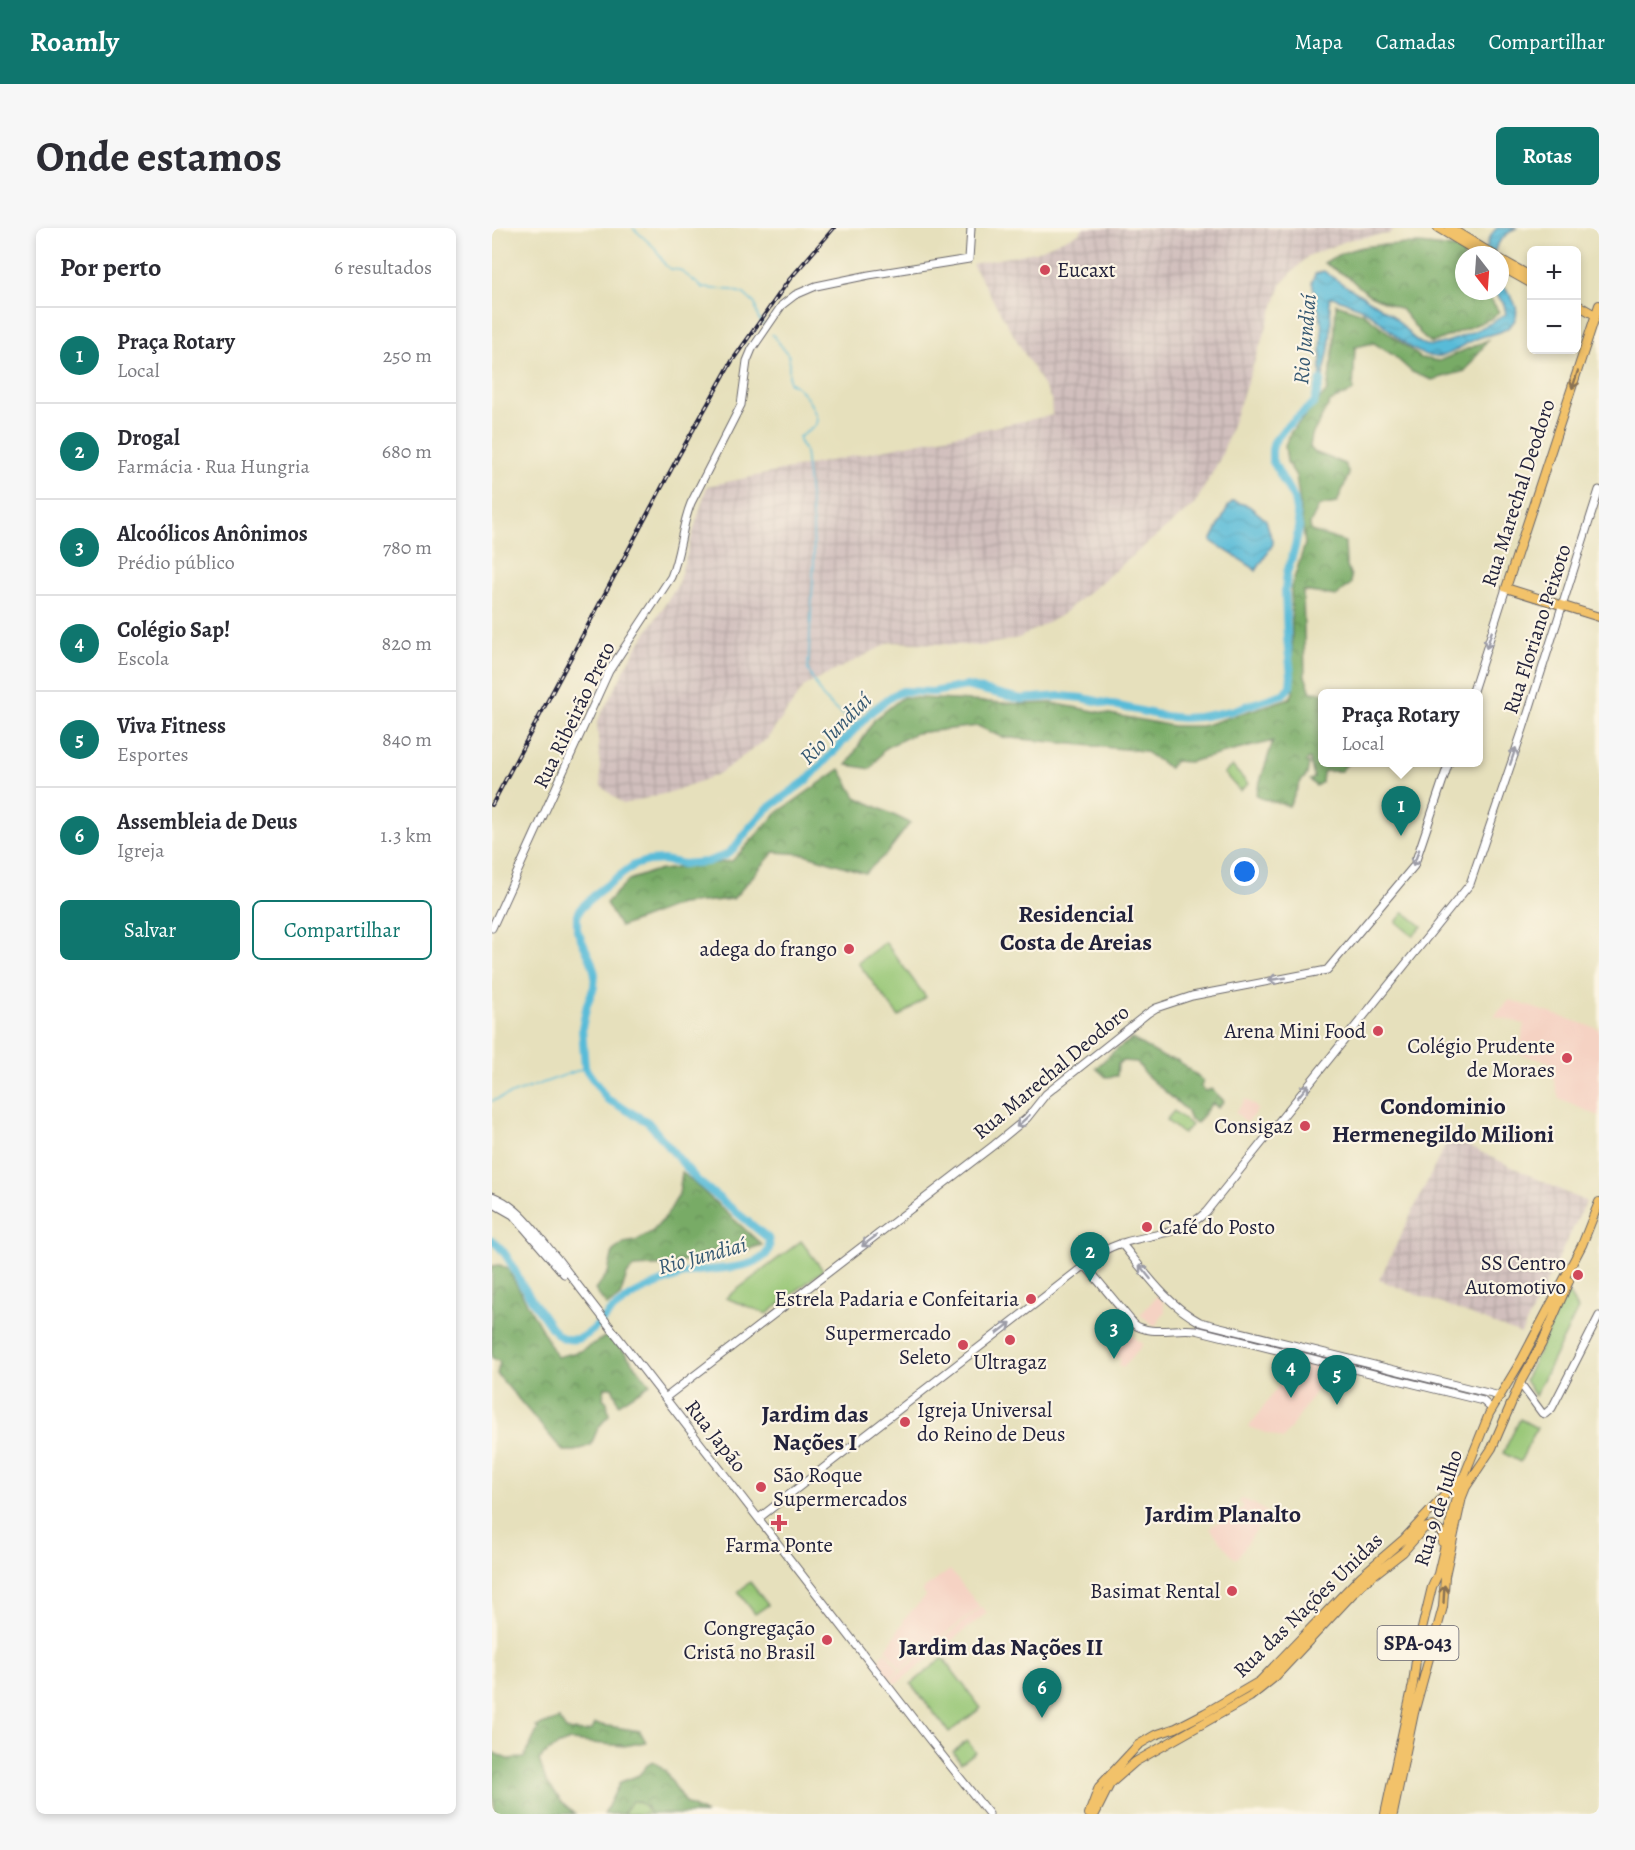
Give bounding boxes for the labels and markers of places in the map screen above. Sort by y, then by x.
place label: Eucaxt [1057,256,1116,284]
marker: Eucaxt [1038,263,1052,277]
pin: 1 [1382,786,1420,836]
place label: adega do frango [700,935,837,963]
marker: adega do frango [842,942,856,956]
place label: Arena Mini Food [1223,1017,1367,1045]
marker: Arena Mini Food [1371,1024,1385,1038]
place label: Colégio Prudente de Moraes [1407,1032,1555,1084]
marker: Colégio Prudente de Moraes [1560,1051,1574,1065]
place label: Consigaz [1214,1112,1293,1140]
marker: Consigaz [1298,1119,1312,1133]
place label: Café do Posto [1159,1213,1275,1241]
marker: Café do Posto [1140,1220,1154,1234]
pin: 2 [1070,1232,1110,1282]
place label: SS Centro Automotivo [1464,1249,1566,1301]
marker: SS Centro Automotivo [1571,1268,1585,1282]
place label: Estrela Padaria e Confeitaria [774,1285,1019,1313]
marker: Estrela Padaria e Confeitaria [1024,1292,1038,1306]
pin: 3 [1094,1310,1134,1359]
place label: Supermercado Seleto [825,1319,951,1371]
marker: Ultragaz [1003,1333,1017,1347]
marker: Supermercado Seleto [956,1338,970,1352]
place label: Ultragaz [973,1348,1047,1376]
pin: 4 [1272,1348,1310,1398]
pin: 5 [1318,1356,1356,1405]
place label: Igreja Universal do Reino de Deus [917,1396,1065,1448]
marker: Igreja Universal do Reino de Deus [898,1415,912,1429]
place label: São Roque Supermercados [773,1461,907,1513]
marker: São Roque Supermercados [754,1480,768,1494]
marker: Farma Ponte [772,1516,786,1530]
place label: Farma Ponte [725,1531,833,1559]
place label: Basimat Rental [1090,1577,1220,1605]
marker: Basimat Rental [1225,1584,1239,1598]
place label: Congregação Cristã no Brasil [683,1614,815,1666]
marker: Congregação Cristã no Brasil [820,1633,834,1647]
pin: 6 [1022,1668,1062,1718]

